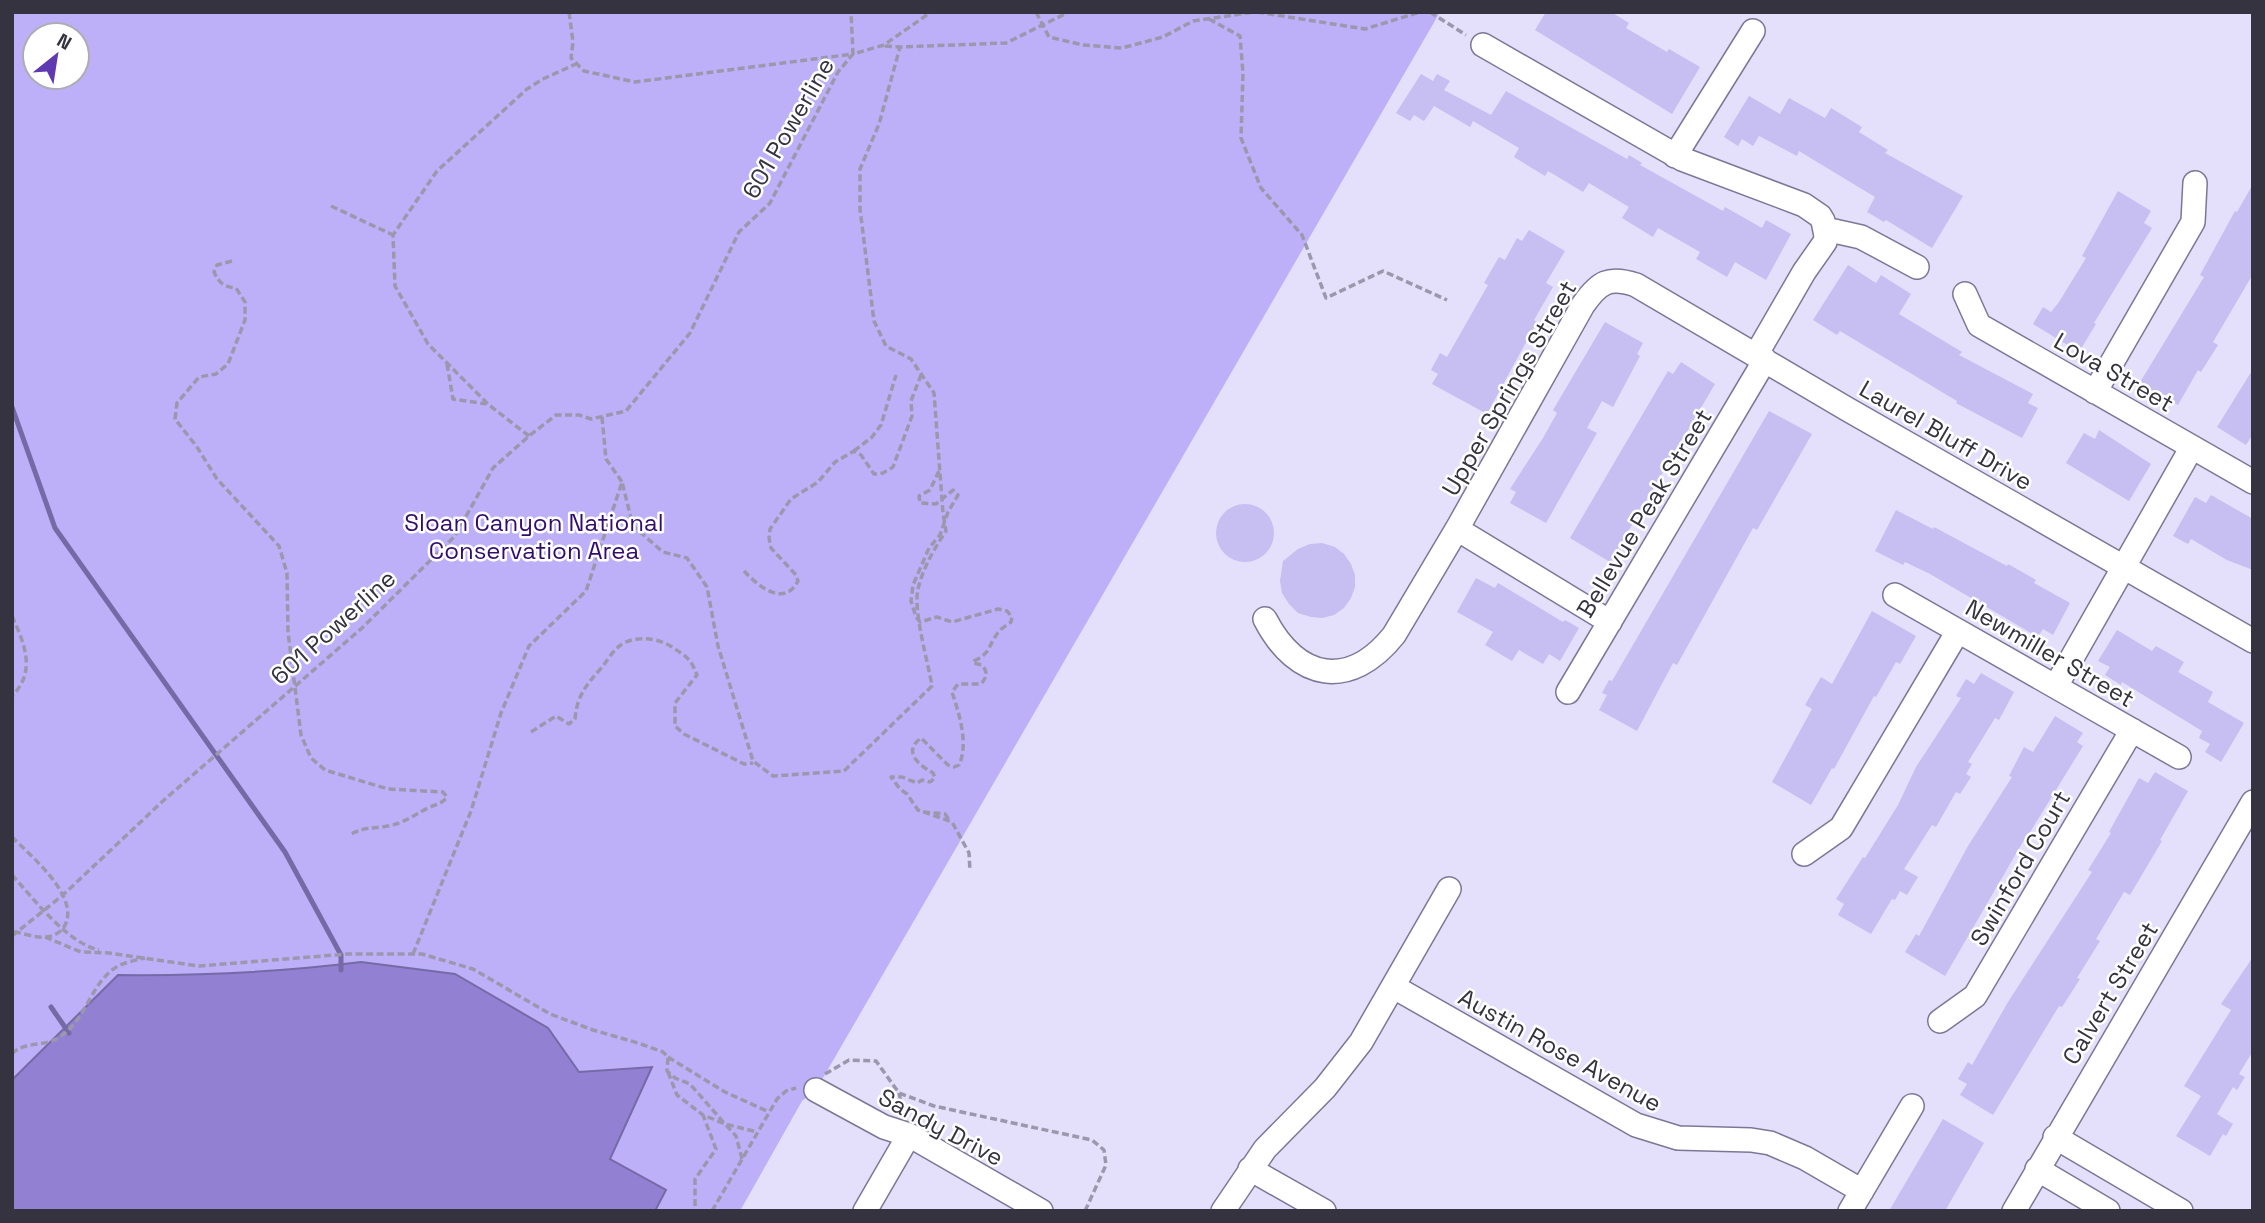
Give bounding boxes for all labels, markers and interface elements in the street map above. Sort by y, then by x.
north arrow [21,21,91,91]
text: N [52,28,76,56]
street label: 601 Powerline [735,52,841,204]
street label: Upper Springs Street [1435,275,1583,501]
street label: Lova Street [2049,325,2179,419]
street label: Laurel Bluff Drive [1854,373,2038,497]
street label: Bellevue Peak Street [1569,403,1719,623]
park label: Sloan Canyon National Conservation Area [404,507,664,566]
street label: 601 Powerline [264,563,402,691]
street label: Newmiller Street [1960,592,2140,714]
street label: Swinford Court [1963,785,2077,951]
street label: Calvert Street [2055,916,2165,1070]
street label: Austin Rose Avenue [1453,981,1667,1119]
street label: Sandy Drive [873,1081,1009,1173]

